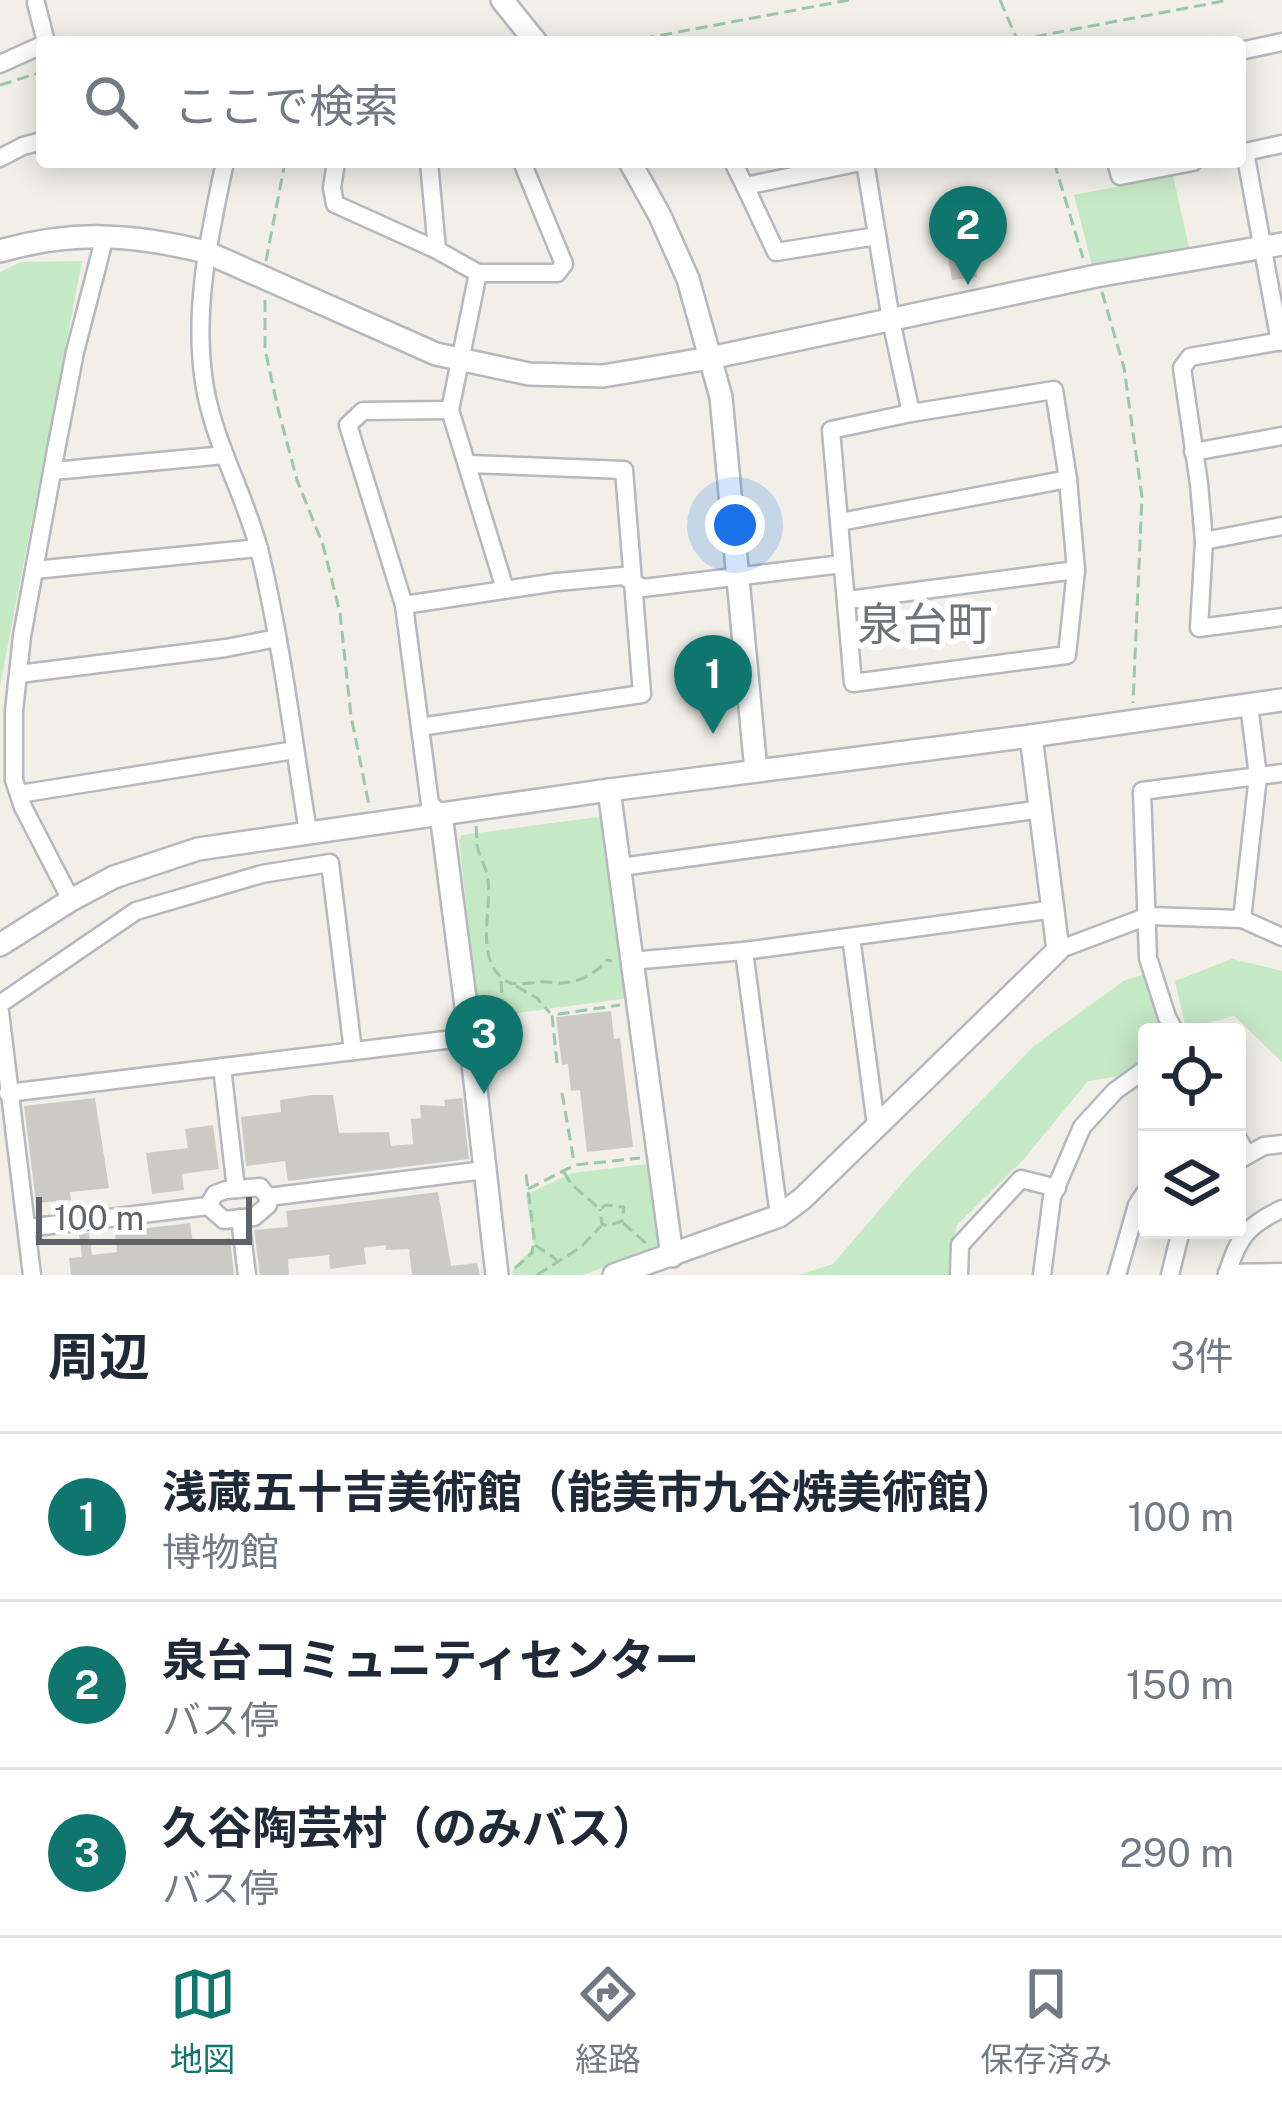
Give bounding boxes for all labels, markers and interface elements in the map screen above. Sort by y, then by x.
search box [36,36,1246,168]
icon: search [78,69,144,135]
text: ここで検索 [174,79,399,132]
pin: 2 [929,186,1007,285]
your location [705,495,765,555]
district label: 泉台町 [857,597,993,650]
pin: 1 [674,635,752,734]
pin: 3 [445,995,523,1094]
map controls [1138,1023,1246,1239]
button: locate [1138,1023,1246,1131]
button: layers [1138,1131,1246,1239]
scale bar [36,1191,252,1244]
text: 100 m [54,1199,144,1237]
text: 周辺 [48,1327,150,1386]
text: 3件 [1170,1333,1234,1379]
text: 浅蔵五十吉美術館（能美市九谷焼美術館） [162,1465,1017,1518]
text: 1 [79,1494,95,1540]
text: 100 m [1127,1494,1234,1540]
text: 博物館 [162,1529,279,1575]
text: 泉台コミュニティセンター [162,1633,699,1686]
text: 2 [75,1662,99,1708]
text: 150 m [1126,1662,1234,1708]
text: バス停 [162,1697,279,1743]
text: 久谷陶芸村（のみバス） [162,1801,657,1854]
text: 3 [74,1830,100,1876]
text: 290 m [1120,1830,1234,1876]
text: バス停 [162,1865,279,1911]
tab: 地図 [170,1961,236,2081]
tab: 経路 [575,1961,641,2081]
tab: 保存済み [980,1961,1112,2081]

